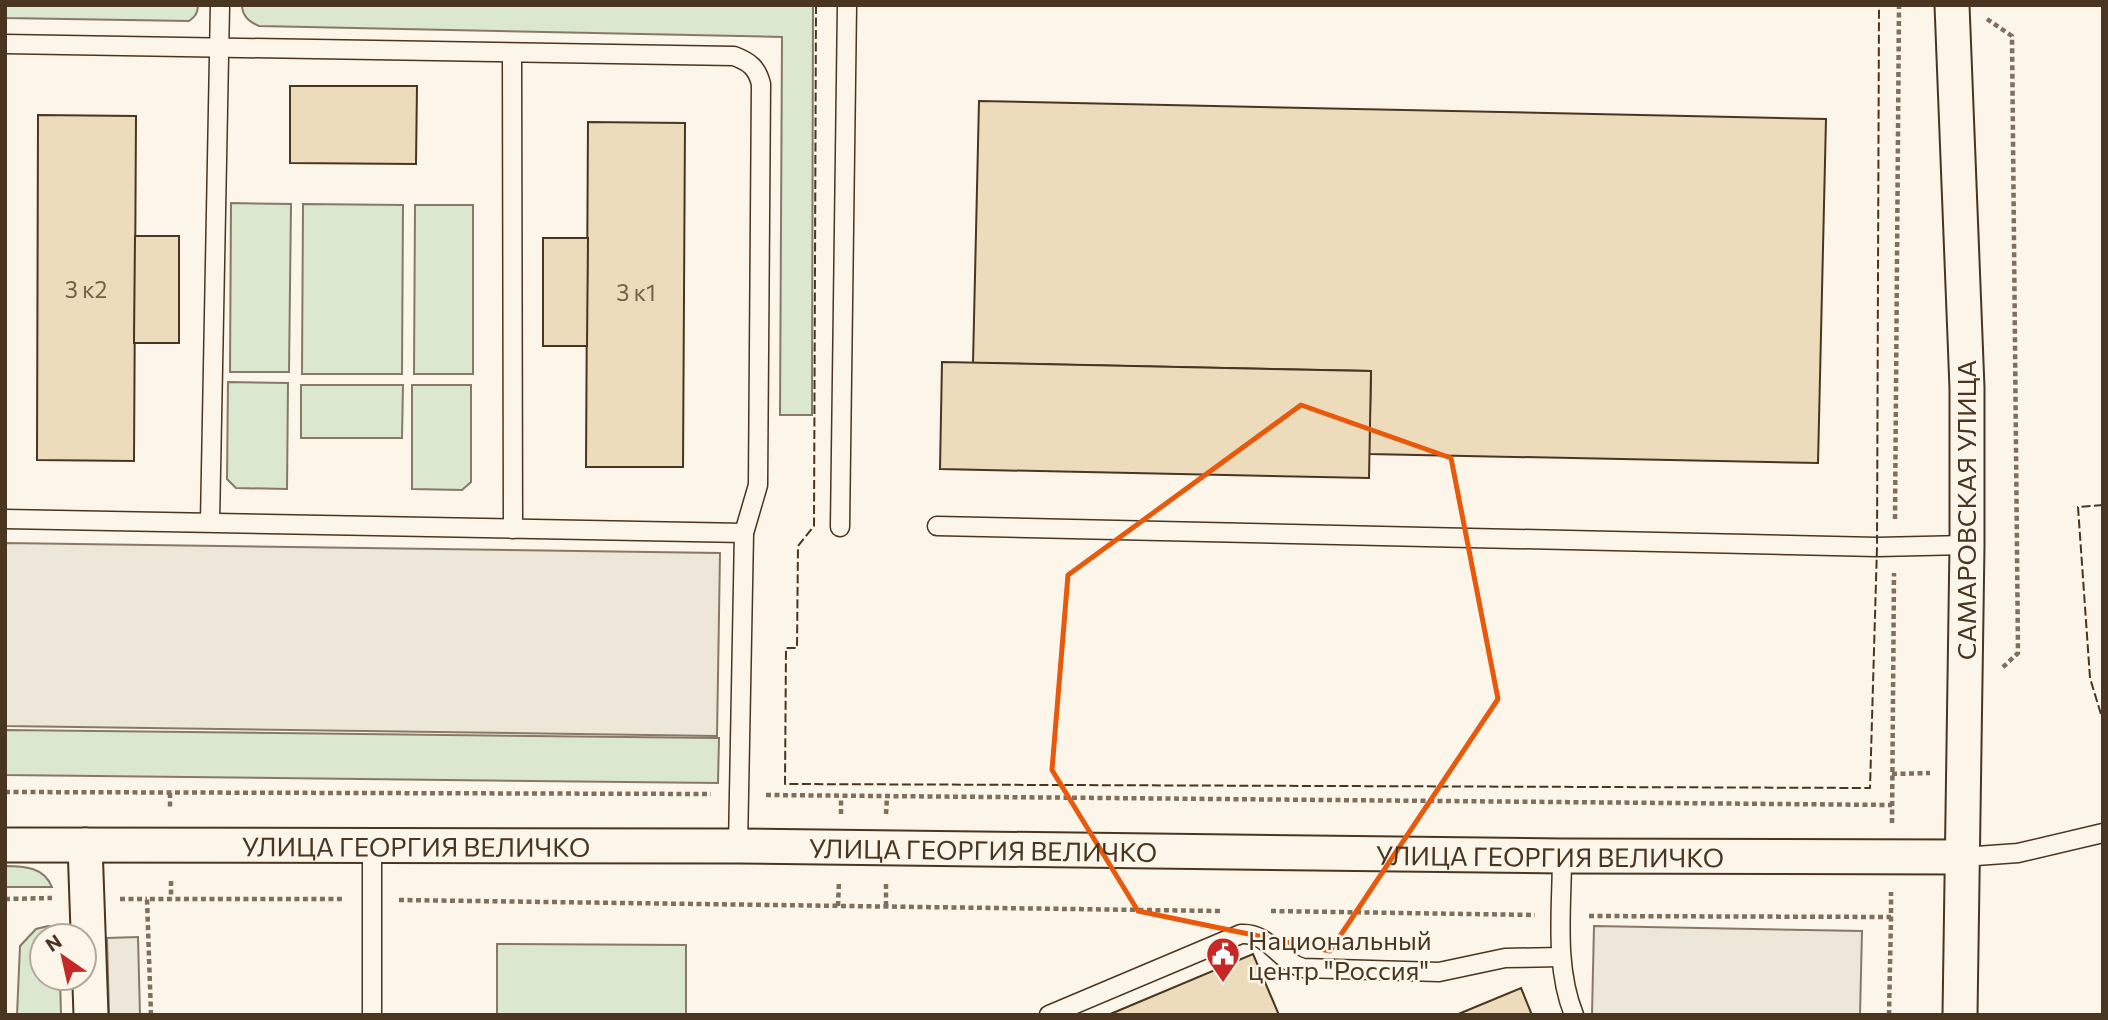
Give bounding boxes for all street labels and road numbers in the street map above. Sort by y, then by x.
street label: САМАРОВСКАЯ УЛИЦА [1950,360,1981,660]
street label: УЛИЦА ГЕОРГИЯ ВЕЛИЧКО [242,830,590,861]
street label: УЛИЦА ГЕОРГИЯ ВЕЛИЧКО [809,831,1157,867]
street label: УЛИЦА ГЕОРГИЯ ВЕЛИЧКО [1376,838,1724,872]

